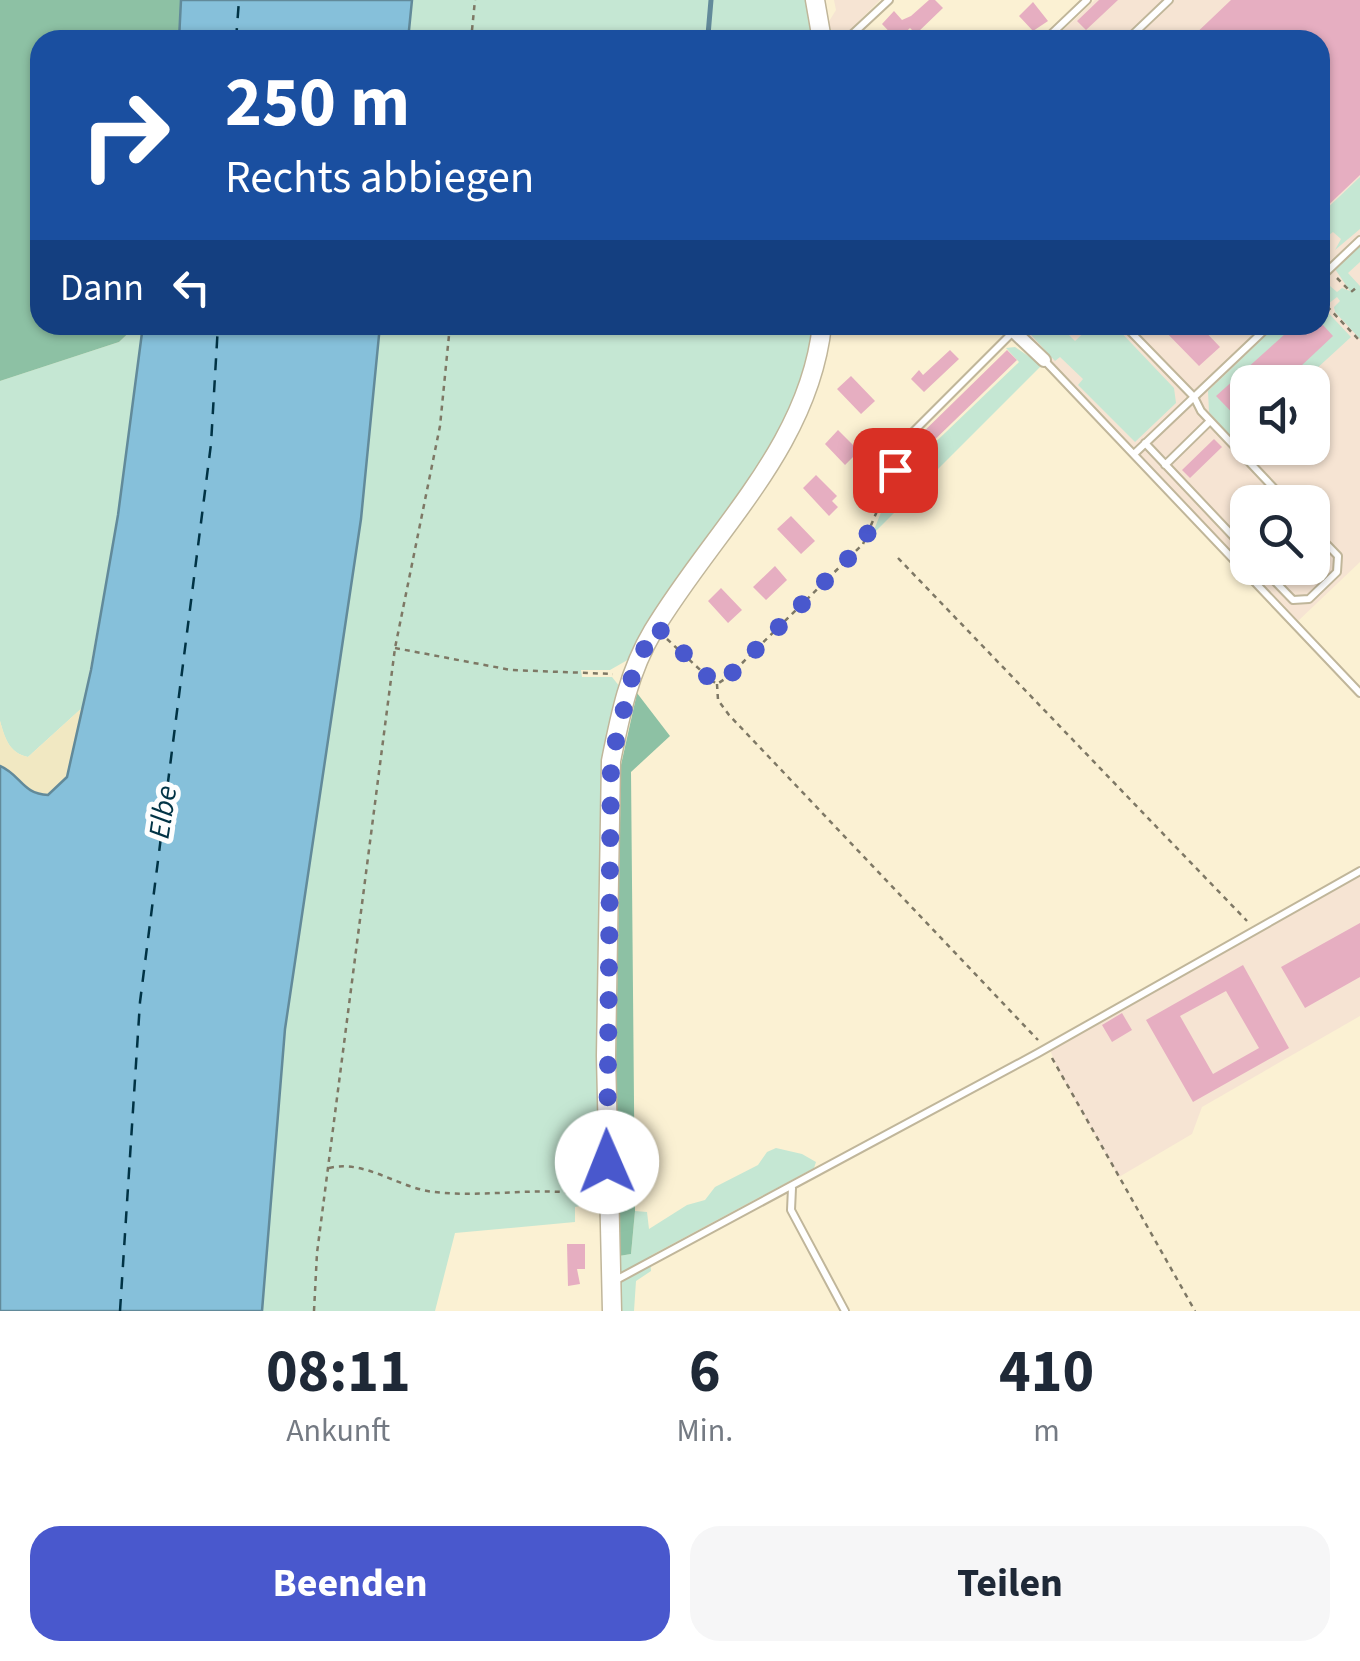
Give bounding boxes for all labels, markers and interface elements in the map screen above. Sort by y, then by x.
text: 250 m [225,53,410,153]
icon: right [60,70,190,200]
text: Rechts abbiegen [225,146,534,210]
icon: left [164,260,219,315]
text: Dann [60,261,144,315]
map controls [1230,365,1330,585]
button: sound [1230,365,1330,465]
pin [853,428,938,513]
icon: arrive [868,443,923,498]
button: search [1230,485,1330,585]
water label: Elbe [138,782,188,842]
position arrow [555,1110,659,1214]
text: 08:11 [266,1330,411,1415]
text: 6 [689,1330,721,1415]
text: 410 [999,1330,1094,1415]
text: Ankunft [286,1408,390,1454]
text: Min. [677,1408,733,1454]
text: m [1033,1408,1060,1454]
button: Beenden [30,1526,670,1641]
button: Teilen [690,1526,1330,1641]

